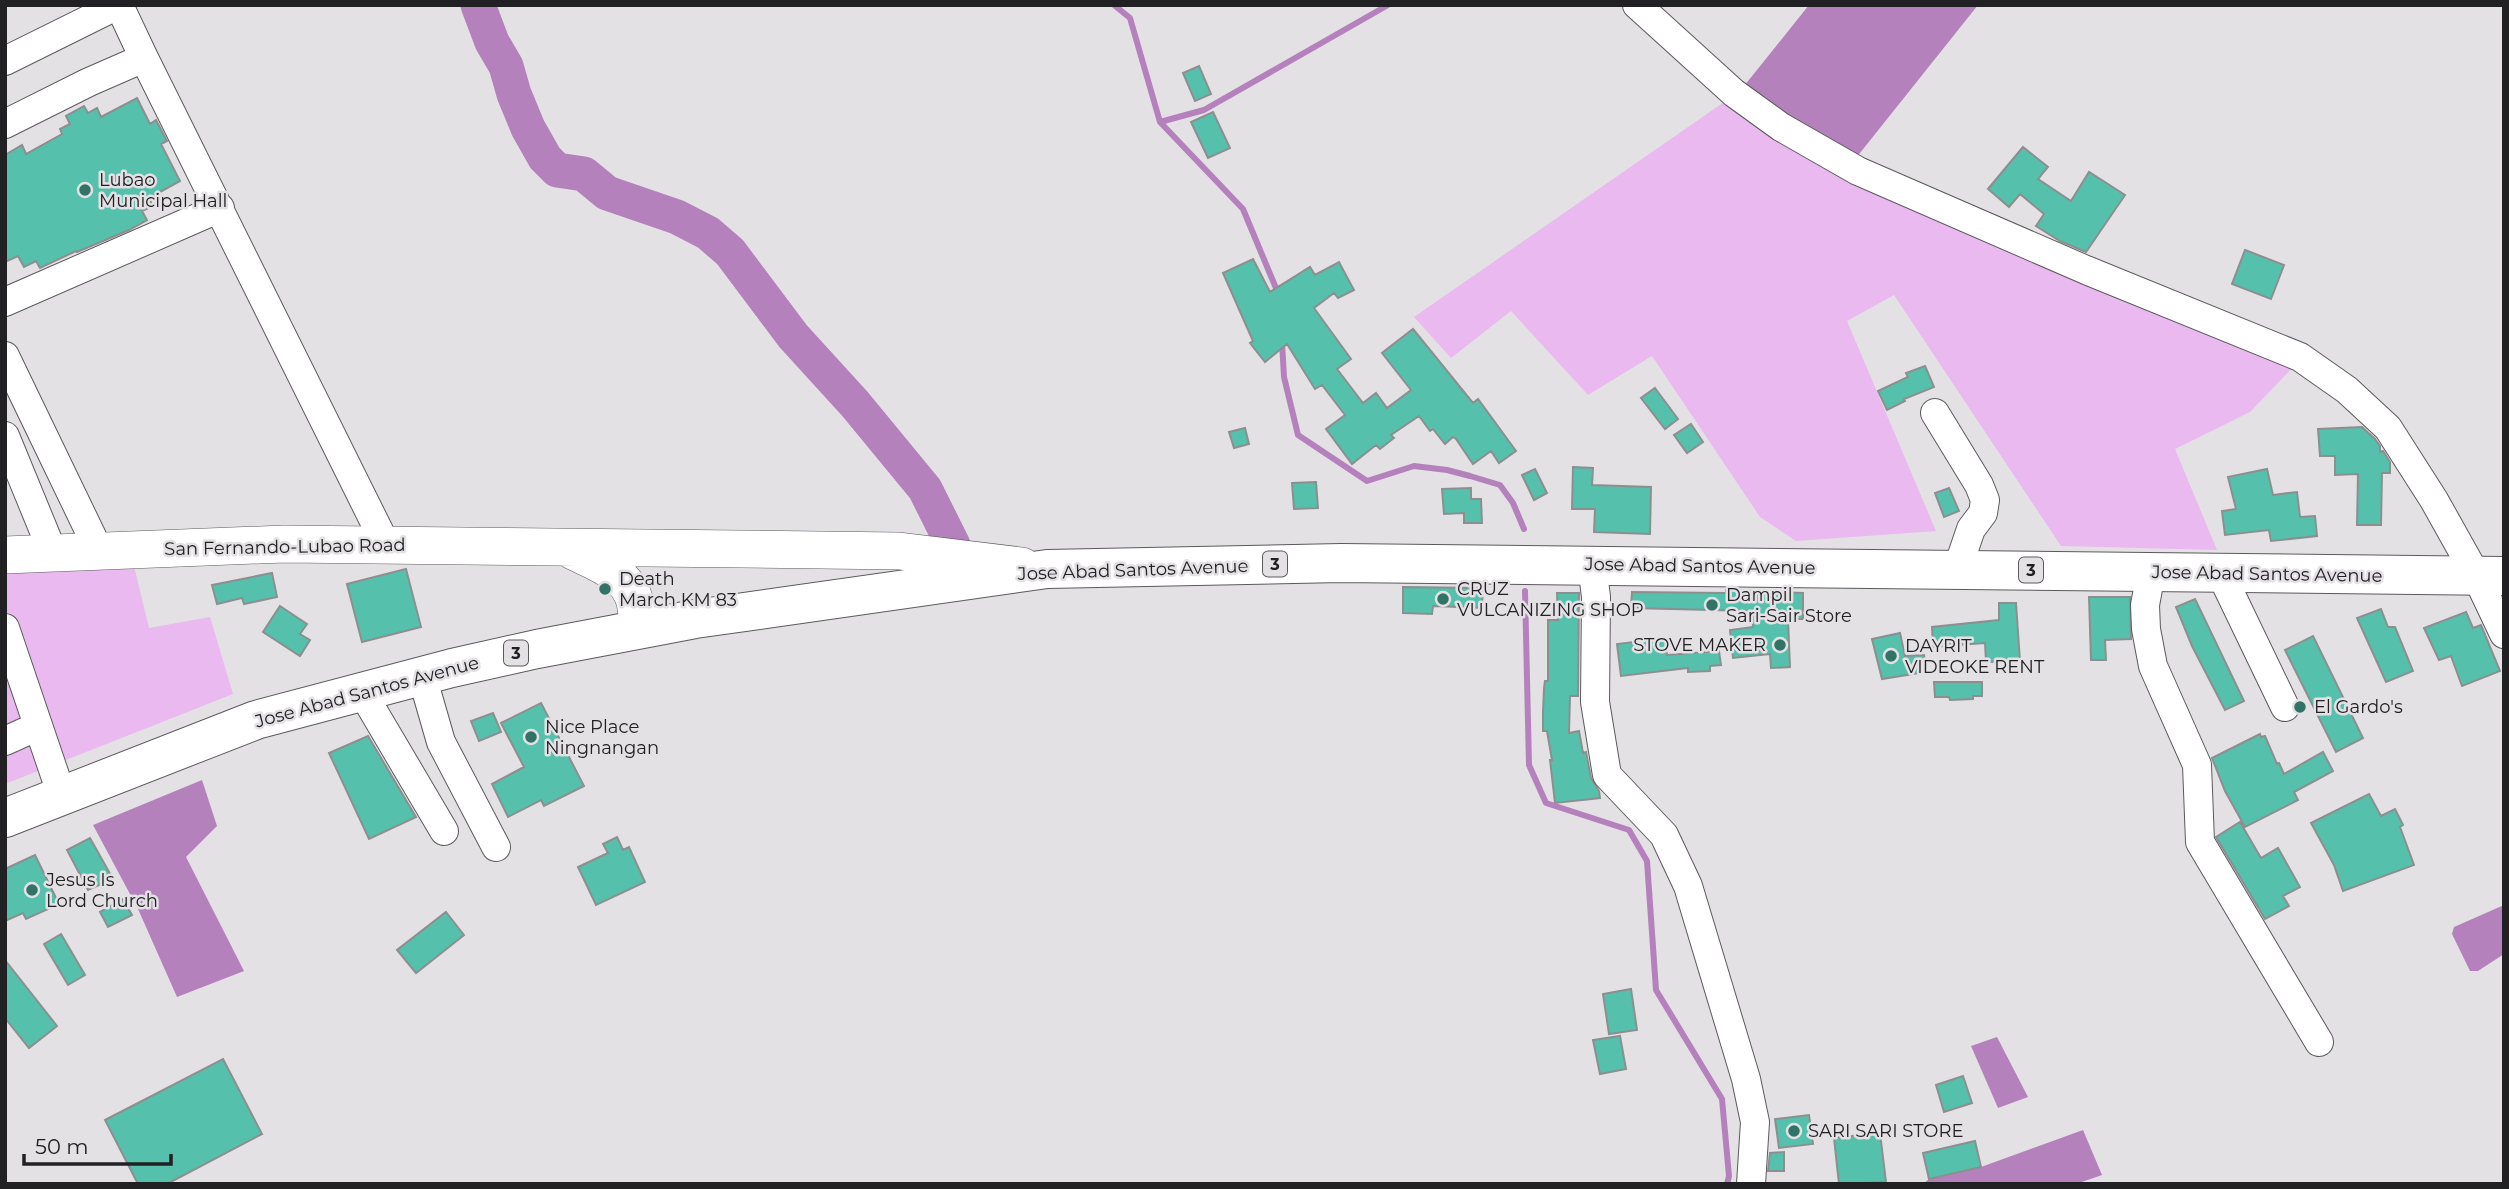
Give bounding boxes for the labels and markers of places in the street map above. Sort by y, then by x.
place label: Lubao Municipal Hall [99,169,227,212]
marker: Lubao Municipal Hall [77,182,93,198]
place label: Death March KM 83 [619,568,737,611]
place label: CRUZ VULCANIZING SHOP [1457,578,1644,621]
marker: Death March KM 83 [597,581,613,597]
place label: Dampil Sari-Sair Store [1726,584,1852,627]
marker: CRUZ VULCANIZING SHOP [1435,591,1451,607]
marker: Dampil Sari-Sair Store [1704,597,1720,613]
place label: STOVE MAKER [1633,634,1766,656]
place label: DAYRIT VIDEOKE RENT [1905,635,2045,678]
marker: STOVE MAKER [1772,637,1788,653]
marker: DAYRIT VIDEOKE RENT [1883,648,1899,664]
place label: El Gardo's [2314,696,2403,718]
marker: El Gardo's [2292,699,2308,715]
place label: Nice Place Ningnangan [545,716,659,759]
marker: Nice Place Ningnangan [523,729,539,745]
place label: Jesus Is Lord Church [45,869,158,912]
marker: Jesus Is Lord Church [24,882,40,898]
place label: SARI SARI STORE [1808,1120,1963,1142]
marker: SARI SARI STORE [1786,1123,1802,1139]

